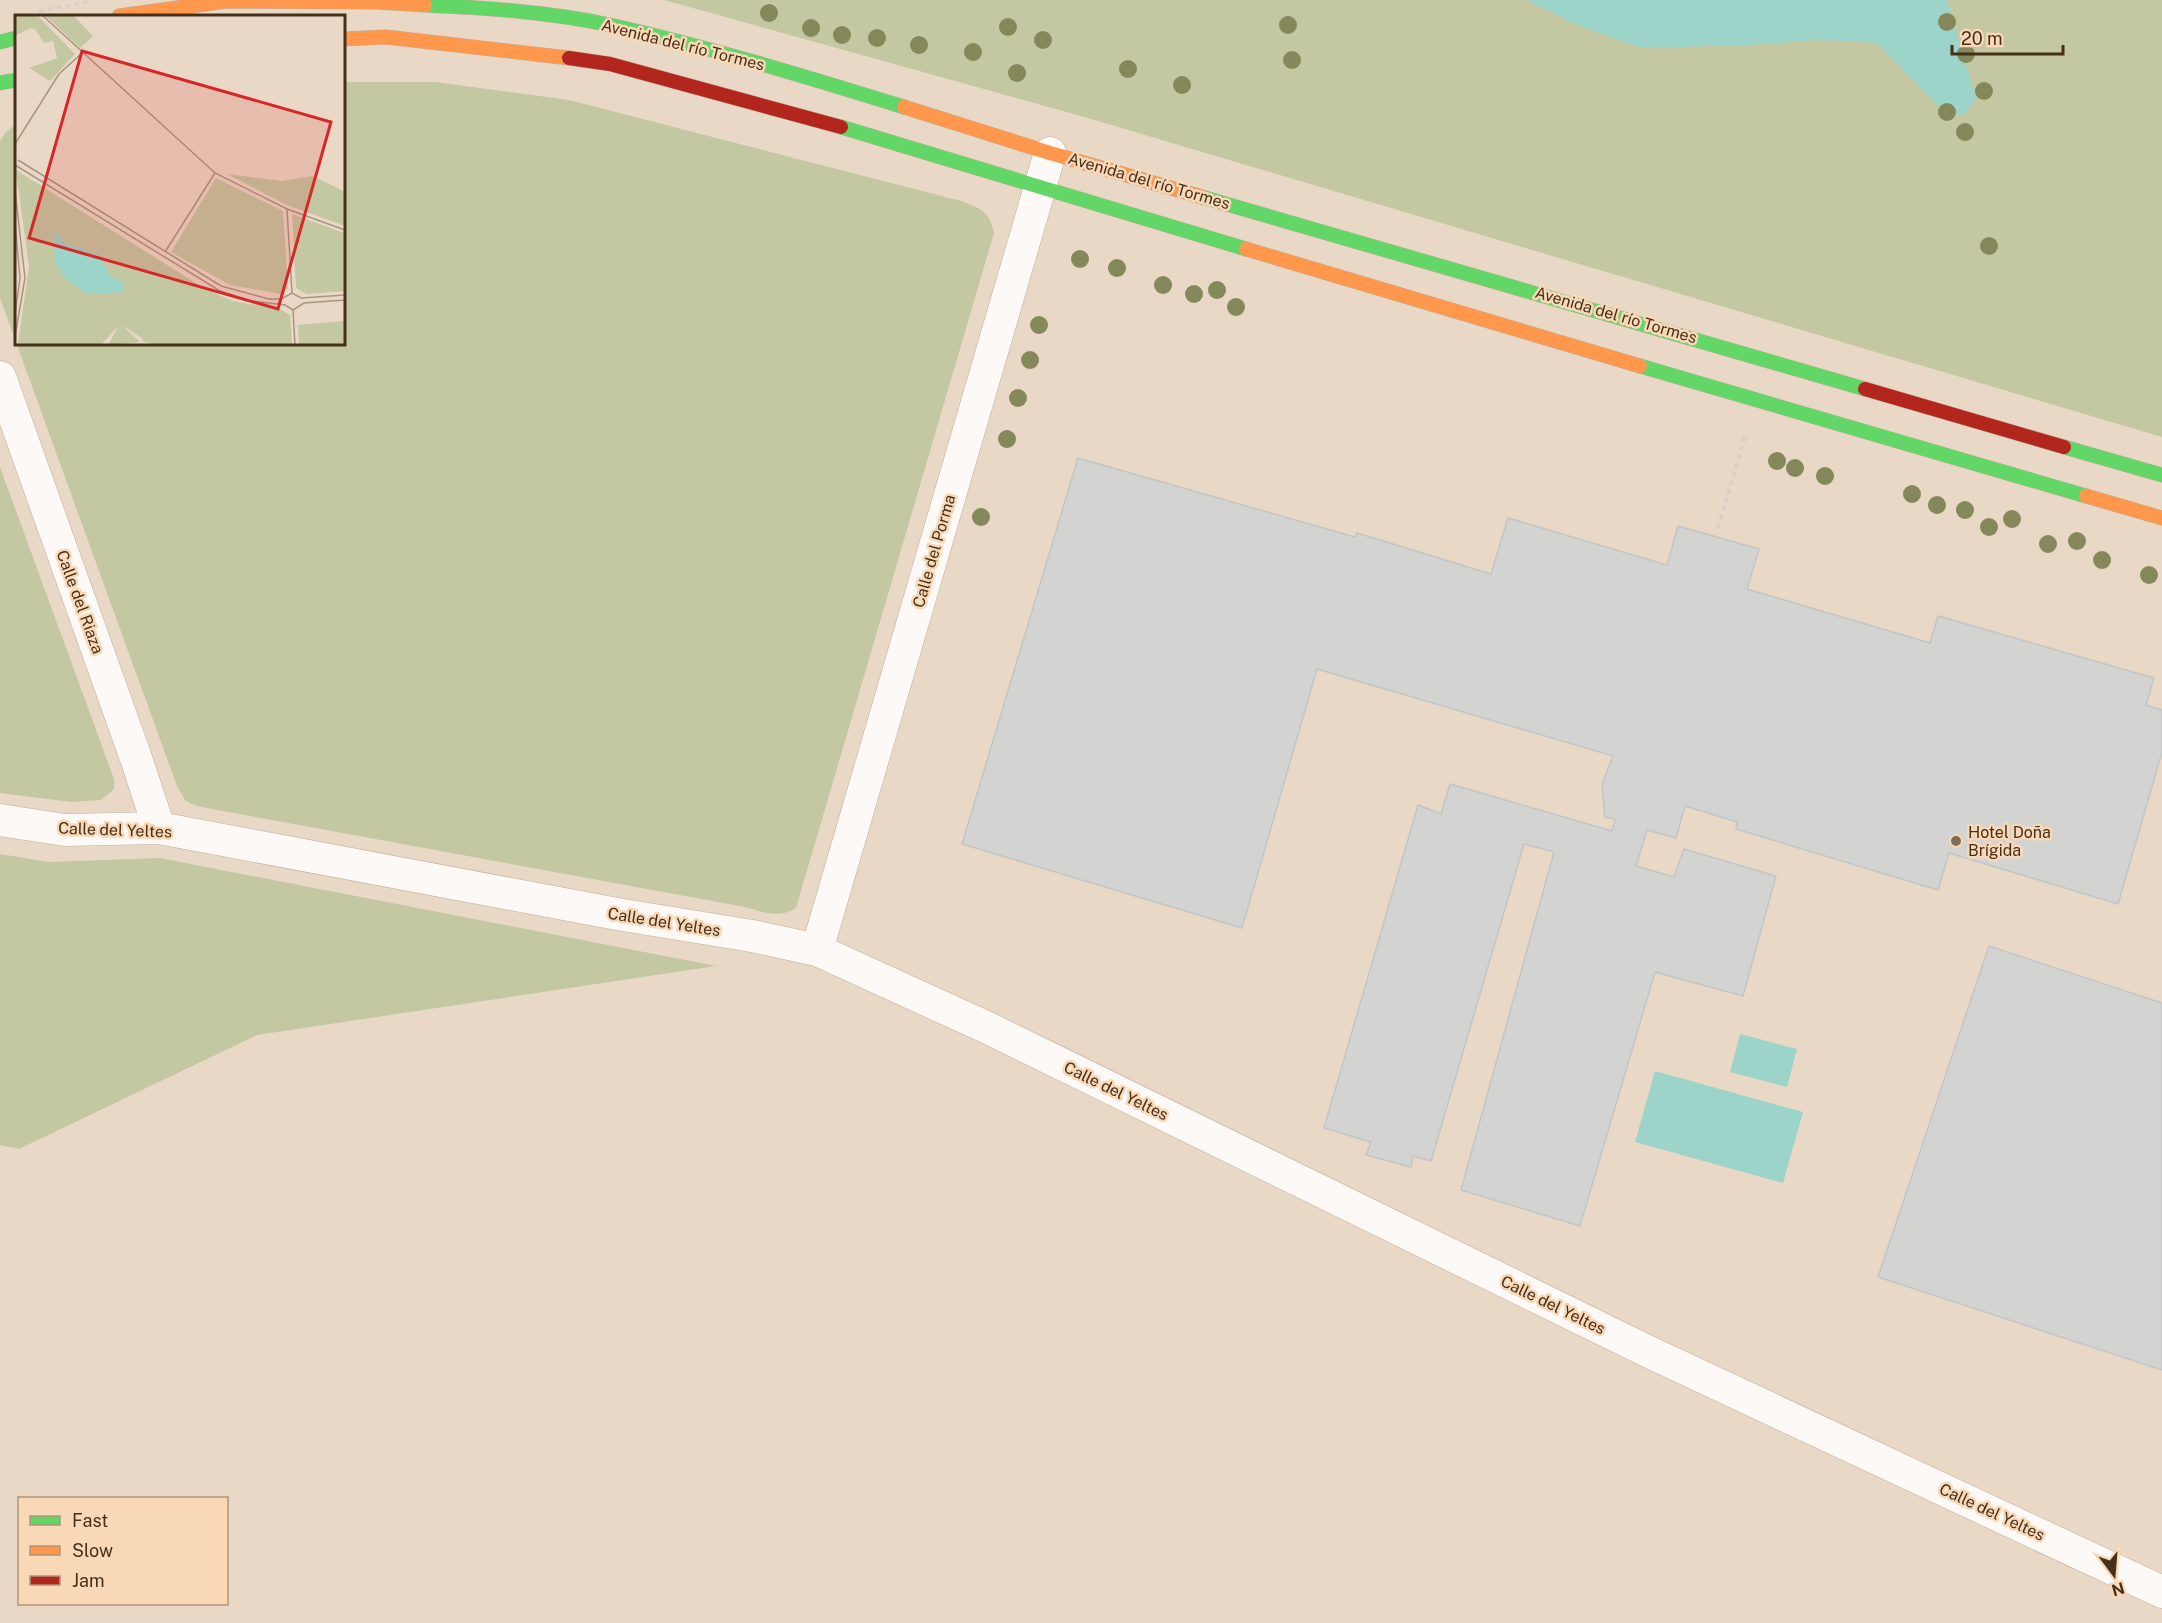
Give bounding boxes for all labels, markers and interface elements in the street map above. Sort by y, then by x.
inset map [15,15,345,345]
street label: Avenida del río Tormes [599,16,767,74]
scale bar [1952,18,2063,56]
text: 20 m [1961,28,2003,49]
street label: Avenida del río Tormes [1066,149,1232,213]
street label: Avenida del río Tormes [1533,283,1699,347]
street label: Calle del Porma [909,492,959,610]
street label: Calle del Riaza [52,548,108,656]
street label: Calle del Yeltes [58,819,172,841]
place label: Hotel Doña Brígida [1968,823,2051,860]
marker: Hotel Doña Brígida [1949,834,1963,848]
street label: Calle del Yeltes [606,904,722,940]
street label: Calle del Yeltes [1061,1057,1171,1125]
street label: Calle del Yeltes [1498,1271,1608,1339]
street label: Calle del Yeltes [1936,1479,2048,1545]
legend [18,1497,228,1605]
text: Fast [72,1510,108,1531]
text: Slow [72,1540,113,1561]
north arrow [2084,1545,2144,1605]
text: Jam [72,1570,105,1591]
text: N [2109,1578,2127,1600]

